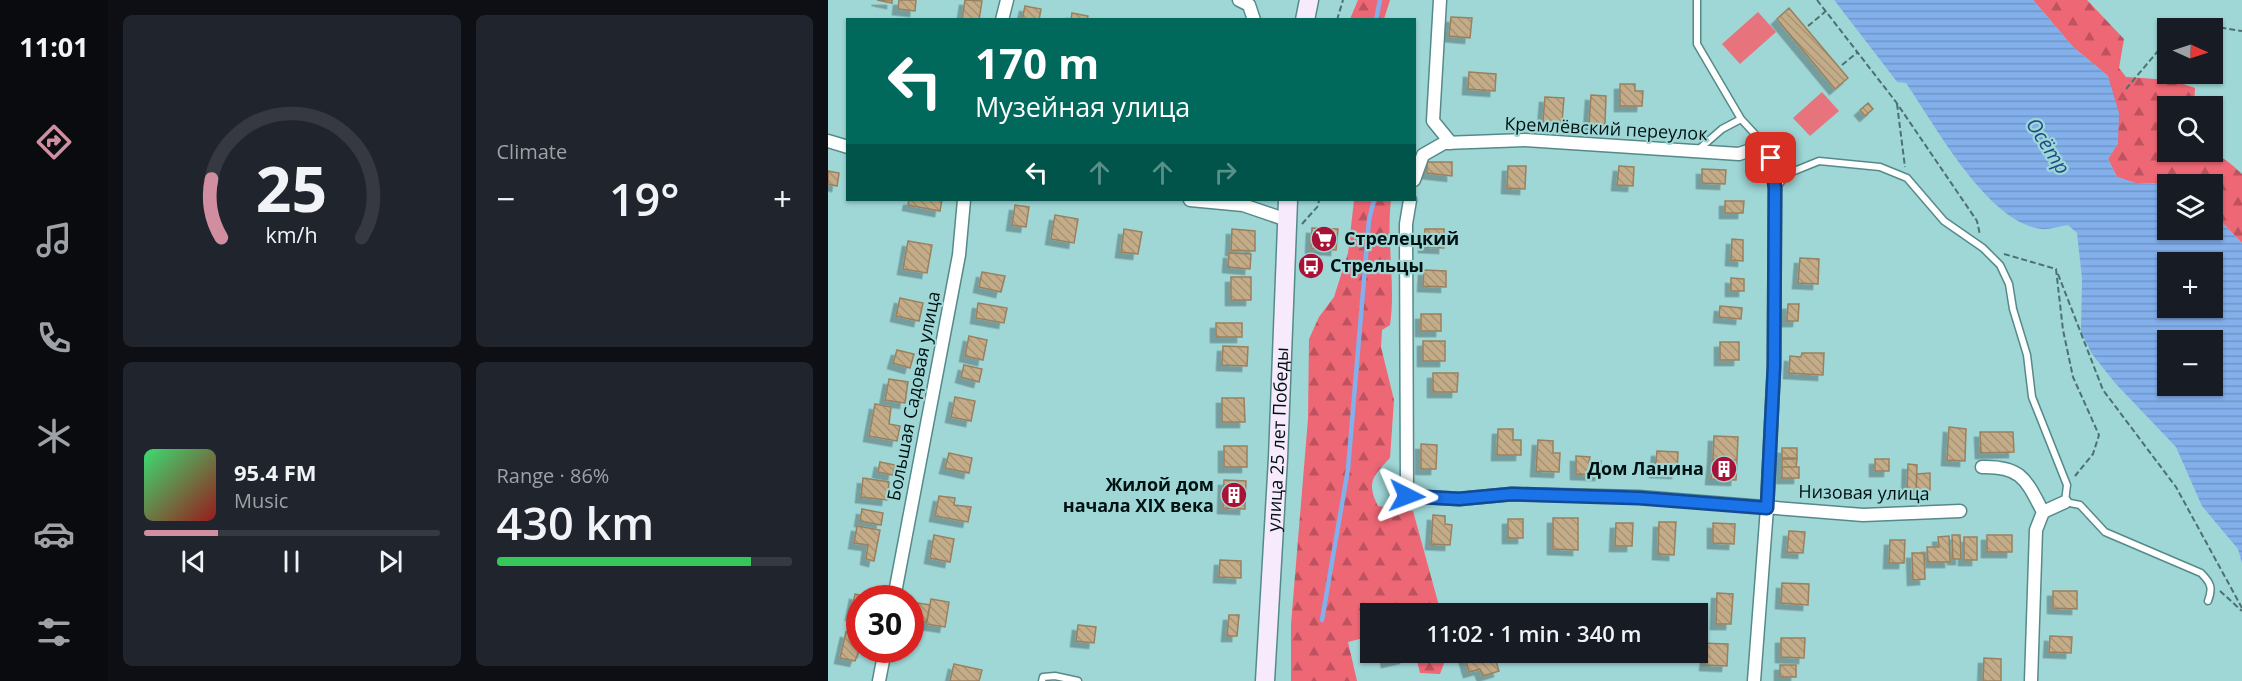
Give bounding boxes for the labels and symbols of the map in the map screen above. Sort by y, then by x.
north arrow [2157,18,2223,84]
street label: Кремлёвский переулок [1504,111,1709,145]
water label: Осётр [2020,112,2077,179]
pin [1745,132,1796,183]
supermarket icon: Стрелецкий [1309,224,1339,254]
place label: Стрелецкий [1344,226,1459,250]
bus stop icon: Стрельцы [1296,251,1326,281]
place label: Стрельцы [1330,253,1424,277]
street label: Большая Садовая улица [881,289,945,503]
street label: улица 25 лет Победы [1261,347,1293,532]
building icon: Дом Ланина [1709,454,1739,484]
place label: Дом Ланина [1587,456,1704,480]
position arrow [1375,464,1439,528]
place label: Жилой дом начала XIX века [1063,472,1214,517]
street label: Низовая улица [1798,479,1930,505]
building icon: Жилой дом начала XIX века [1219,480,1249,510]
speed limit sign: 30 [846,585,924,663]

